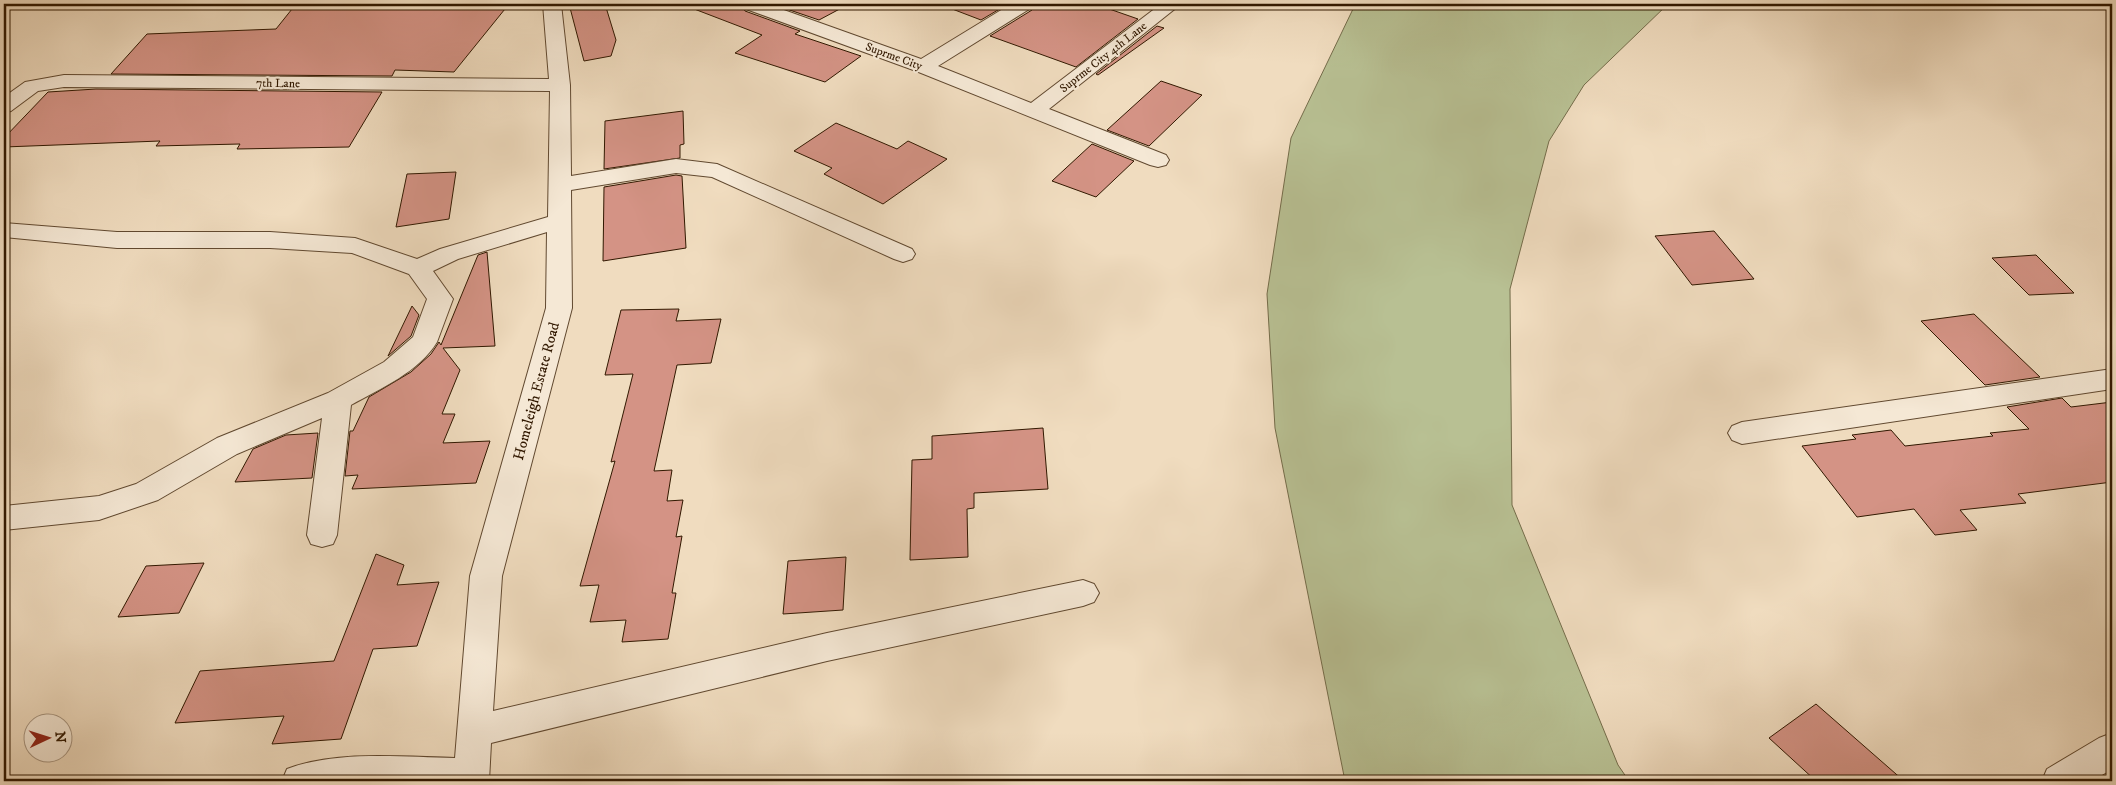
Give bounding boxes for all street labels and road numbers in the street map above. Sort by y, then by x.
street label: Suprme City 4th Lane [1057,19,1150,96]
street label: Suprme City [863,39,925,74]
street label: 7th Lane [256,76,300,91]
street label: Homeleigh Estate Road [509,320,564,462]

